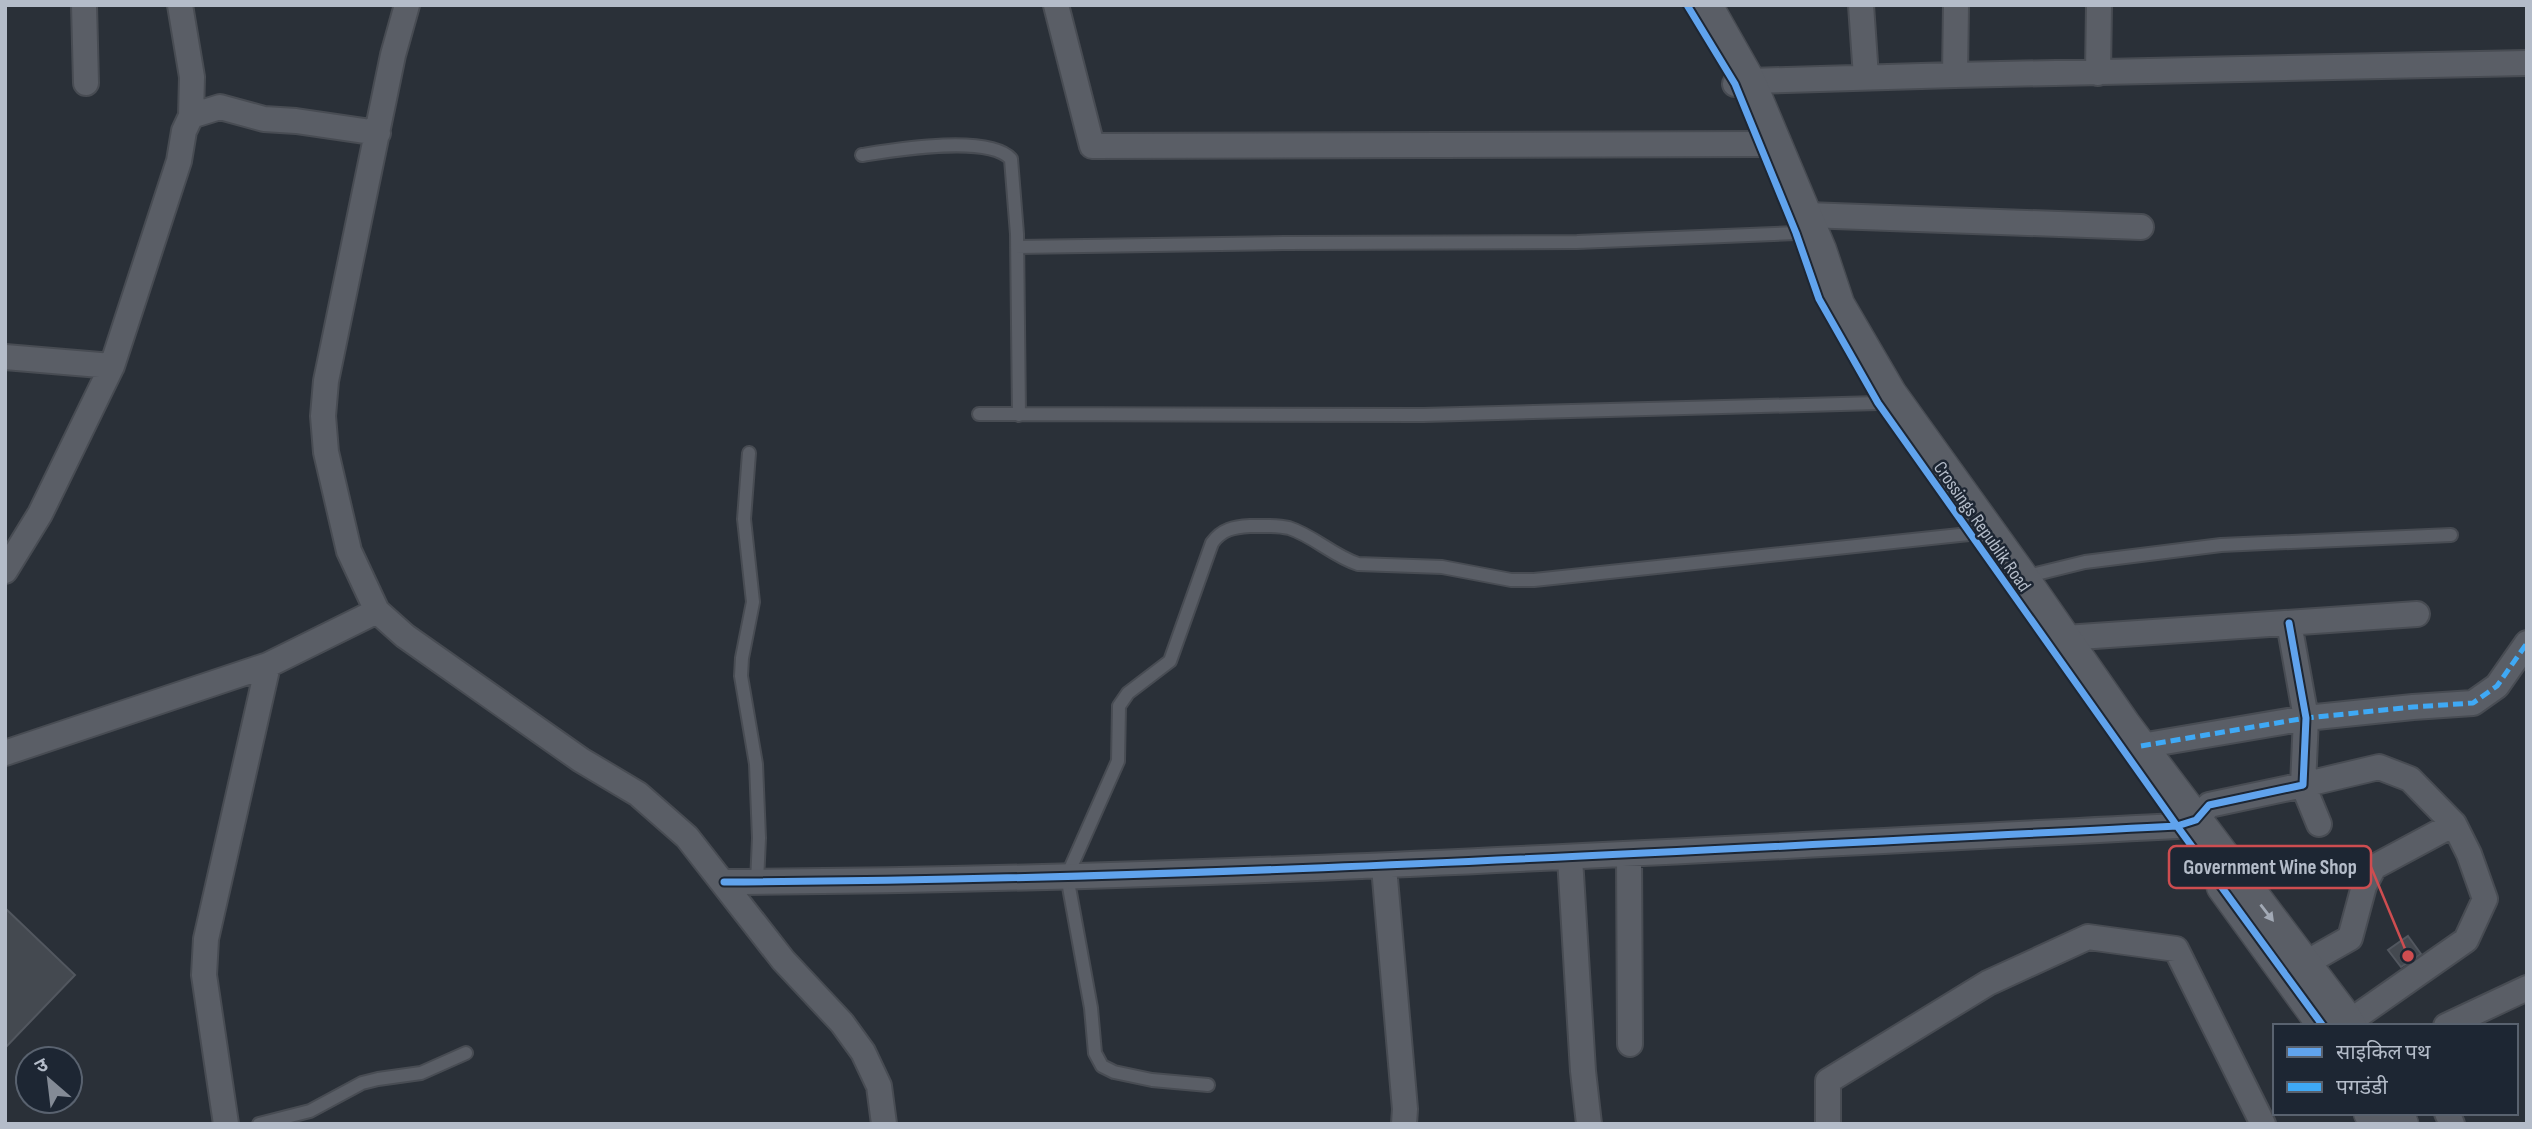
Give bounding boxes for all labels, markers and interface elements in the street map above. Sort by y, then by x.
street label: Crossings Republik Road [1928,457,2035,597]
callout: Government Wine Shop [2169,846,2371,888]
text: Government Wine Shop [2183,855,2357,880]
one-way arrow [2260,904,2275,922]
legend [2273,1024,2518,1115]
text: साइकिल पथ [2336,1040,2431,1065]
north arrow [14,1045,84,1115]
text: उ [31,1053,53,1079]
text: पगडंडी [2336,1075,2388,1100]

